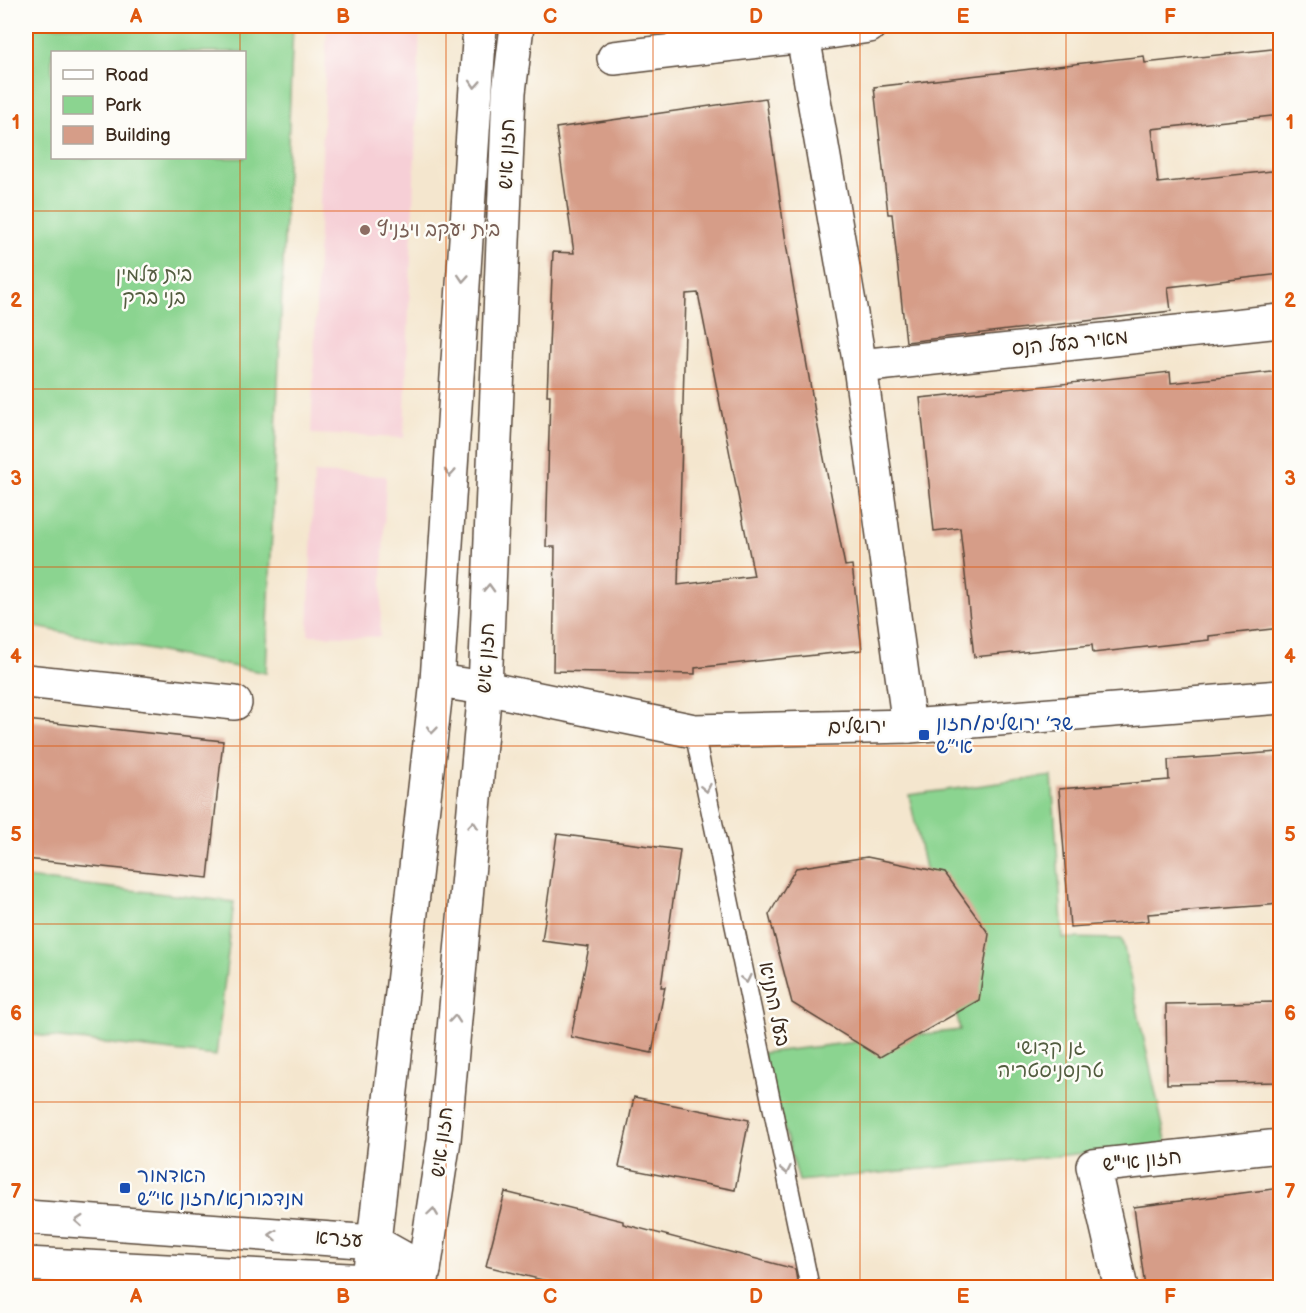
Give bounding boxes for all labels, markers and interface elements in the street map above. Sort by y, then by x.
text: A [129,5,143,29]
text: B [336,5,350,29]
text: C [543,5,557,29]
text: D [749,5,763,29]
text: E [957,5,970,29]
text: F [1164,5,1176,29]
legend [51,51,246,159]
text: Road [105,65,149,86]
one-way arrow [469,79,482,88]
text: Park [105,95,141,116]
text: 1 [12,111,20,135]
text: 1 [1286,111,1294,135]
street label: חזון איש [494,118,520,190]
text: Building [105,125,171,146]
place label: בית יעקב ויזניץ [377,218,500,242]
marker: בית יעקב ויזניץ [358,223,372,237]
park label: בית עלמין בני ברק [116,263,192,310]
one-way arrow [456,274,469,283]
text: 2 [10,289,22,313]
text: 2 [1284,289,1296,313]
street label: מאיר בעל הנס [1011,325,1129,361]
text: 3 [10,467,22,491]
text: 3 [1284,467,1296,491]
one-way arrow [444,469,457,478]
one-way arrow [483,584,495,593]
street label: חזון איש [472,622,500,694]
text: 4 [10,645,22,669]
text: 4 [1284,645,1296,669]
place label: שד׳ ירושלים/חזון אי״ש [936,712,1073,759]
street label: ירושלים [827,714,887,740]
one-way arrow [426,726,438,735]
marker: שד׳ ירושלים/חזון אי״ש [917,728,931,742]
one-way arrow [699,783,712,793]
one-way arrow [466,820,479,829]
text: 5 [10,823,22,847]
text: 5 [1284,823,1296,847]
street label: בעל התניא [753,960,795,1048]
one-way arrow [739,974,752,984]
text: 6 [10,1002,22,1026]
text: 6 [1284,1002,1296,1026]
one-way arrow [448,1014,461,1023]
park label: גן קדושי טרנסניסטריה [998,1036,1104,1083]
street label: חזון איש [426,1105,458,1179]
street label: חזון אי"ש [1101,1145,1183,1177]
place label: האדמור מנדבורנא/חזון אי״ש [137,1164,304,1211]
one-way arrow [779,1164,792,1174]
text: 7 [10,1180,22,1204]
text: 7 [1284,1180,1296,1204]
marker: האדמור מנדבורנא/חזון אי״ש [118,1181,132,1195]
one-way arrow [427,1208,439,1217]
one-way arrow [74,1215,83,1228]
street label: עזרא [314,1225,364,1253]
one-way arrow [269,1229,278,1242]
text: A [129,1285,143,1309]
text: B [336,1285,350,1309]
text: C [543,1285,557,1309]
text: D [749,1285,763,1309]
text: E [957,1285,970,1309]
text: F [1164,1285,1176,1309]

